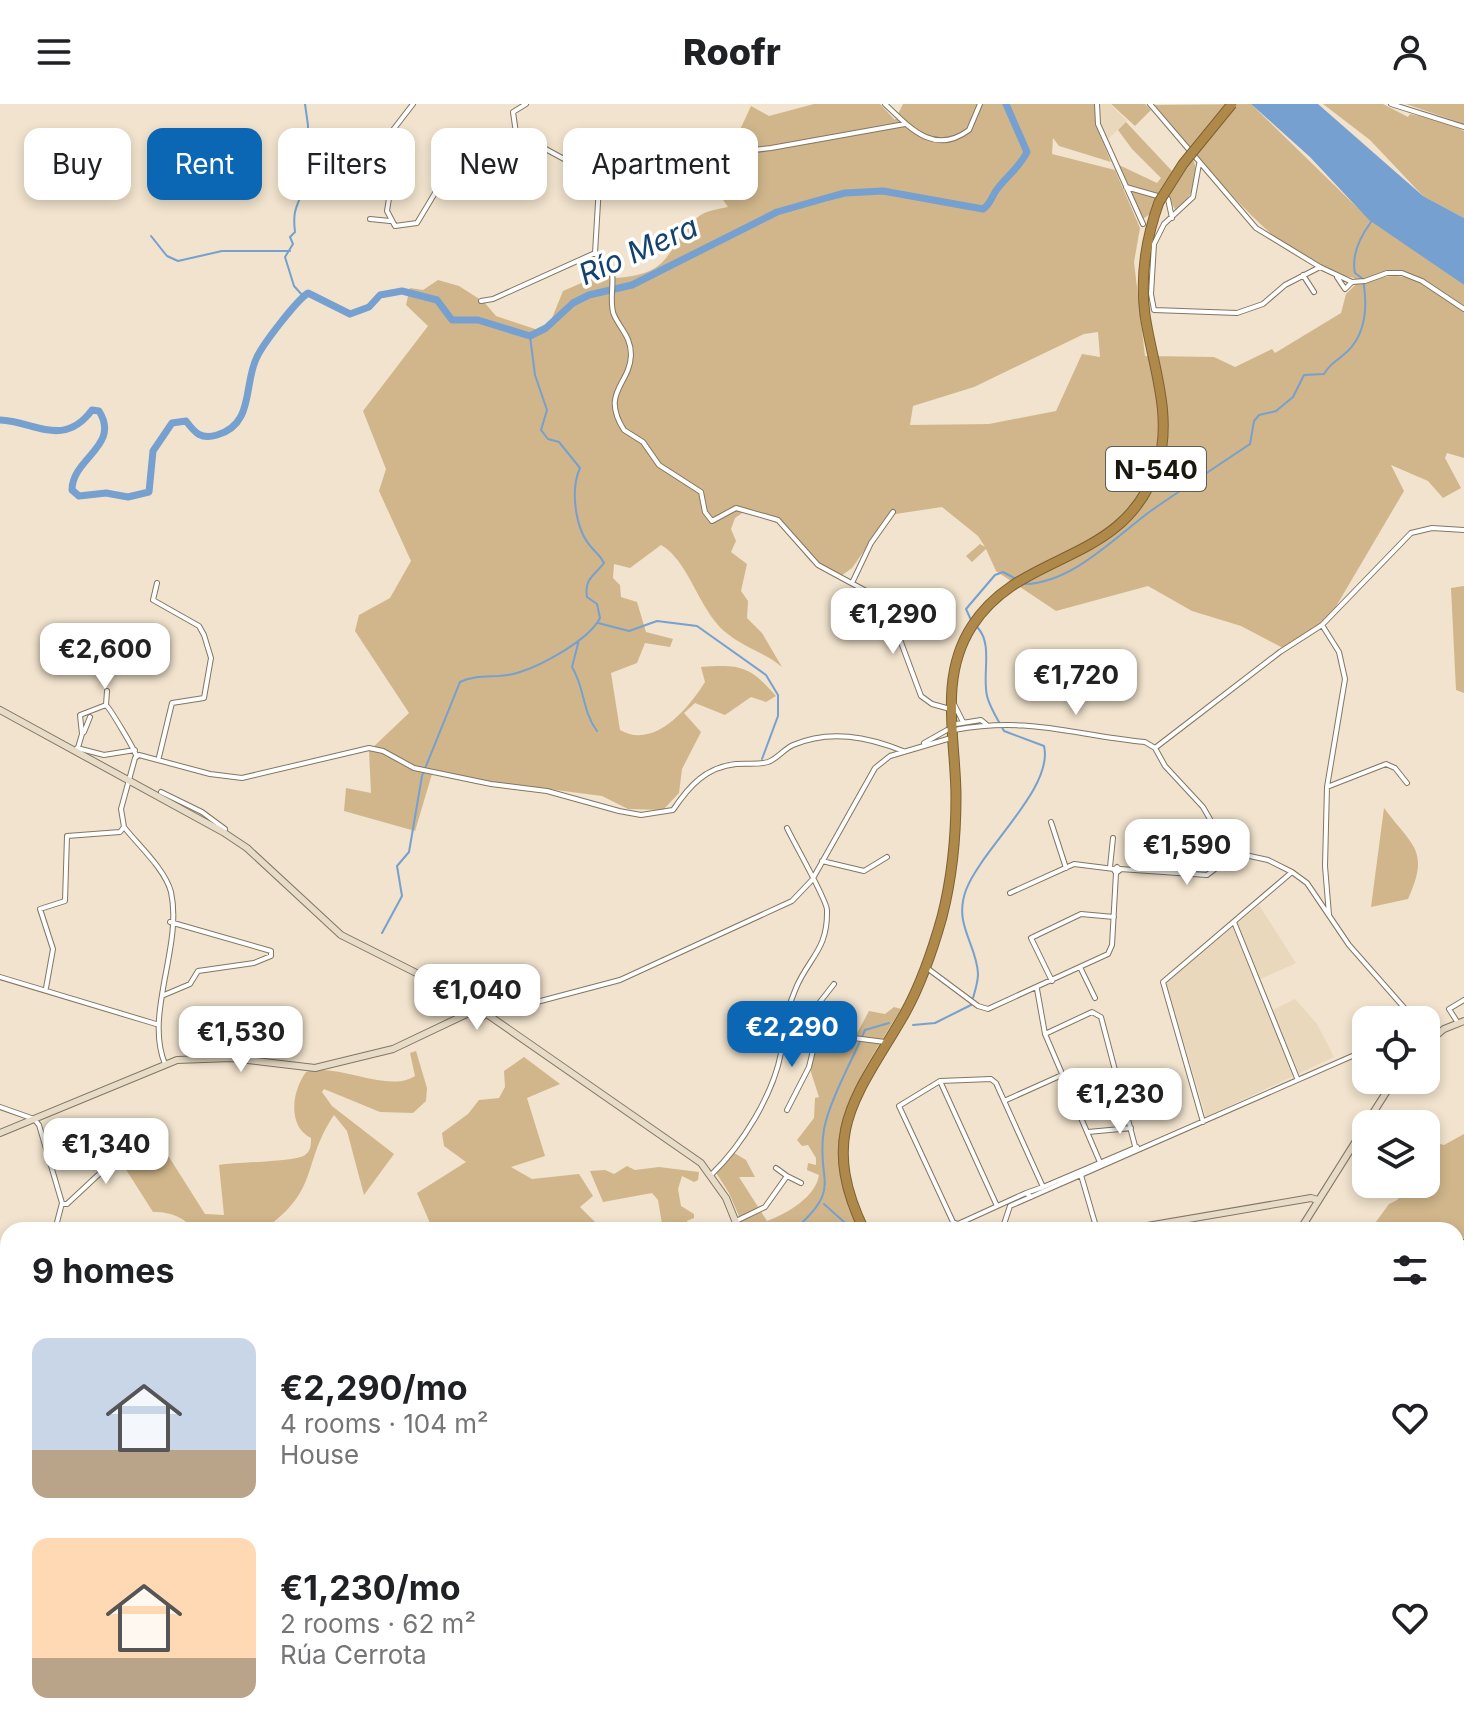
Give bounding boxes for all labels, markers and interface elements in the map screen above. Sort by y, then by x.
icon: menu [32,30,76,74]
text: Roofr [683,30,781,74]
icon: person [1388,30,1432,74]
chip: Buy [24,128,131,200]
chip: Rent [147,128,262,200]
chip: Filters [278,128,415,200]
chip: New [431,128,547,200]
chip: Apartment [563,128,758,200]
water label: Río Mera [573,208,703,292]
road number: N-540 [1106,447,1206,491]
pin: €1,290 [828,588,958,656]
text: €1,290 [849,598,937,629]
pin: €2,600 [40,623,170,691]
text: €2,600 [58,633,152,664]
pin: €1,720 [1011,649,1141,717]
text: €1,720 [1033,659,1119,690]
pin: €1,590 [1122,819,1252,887]
text: €1,590 [1143,829,1231,860]
pin: €1,040 [412,964,542,1032]
text: €1,040 [432,974,522,1005]
pin: €2,290 [727,1001,857,1069]
pin: €1,530 [176,1006,306,1074]
map controls [1352,1006,1440,1198]
button: locate [1352,1006,1440,1094]
text: €2,290 [745,1011,839,1042]
text: €1,530 [197,1016,285,1047]
pin: €1,230 [1055,1068,1185,1136]
text: €1,230 [1076,1078,1164,1109]
button: layers [1352,1110,1440,1198]
pin: €1,340 [41,1118,171,1186]
text: €1,340 [62,1128,151,1159]
icon: filters [1388,1248,1432,1292]
text: 9 homes [32,1250,174,1291]
text: €2,290/mo [280,1367,468,1408]
icon: home [96,1370,192,1466]
icon: heart [1388,1396,1432,1440]
text: 4 rooms · 104 m² [280,1408,489,1439]
text: House [280,1439,359,1470]
text: €1,230/mo [280,1567,461,1608]
icon: home [96,1570,192,1666]
icon: heart [1388,1596,1432,1640]
text: 2 rooms · 62 m² [280,1608,476,1639]
text: Rúa Cerrota [280,1639,427,1670]

